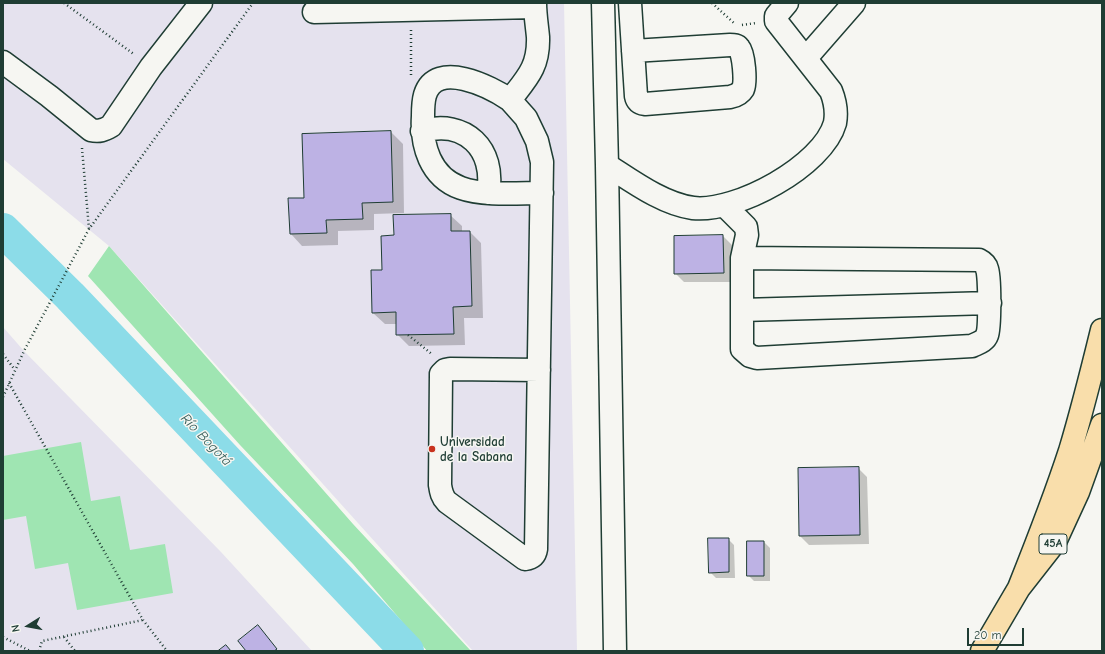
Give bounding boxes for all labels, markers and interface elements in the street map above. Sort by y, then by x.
water label: Río Bogotá [177,411,235,469]
place label: Universidad de la Sabana [440,434,513,465]
marker: Universidad de la Sabana [427,444,437,454]
road number: 45A [1039,534,1067,554]
north arrow [8,606,48,646]
scale bar [969,620,1026,646]
text: N [9,624,23,633]
text: 20 m [974,628,1002,642]

